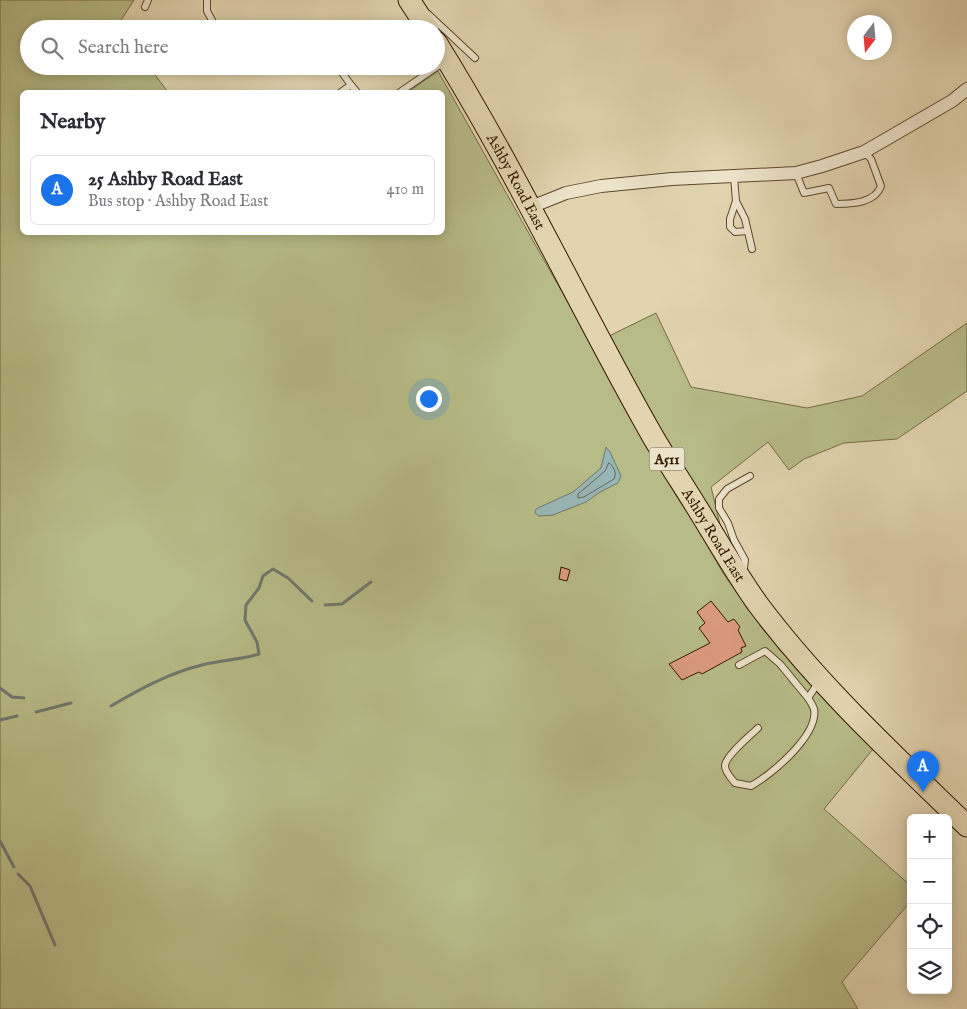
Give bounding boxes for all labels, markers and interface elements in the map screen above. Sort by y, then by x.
north arrow [847,15,892,60]
search box [20,20,445,75]
icon: search [38,34,66,62]
text: Search here [78,36,169,60]
text: Nearby [40,109,105,136]
street label: Ashby Road East [481,130,549,233]
text: 25 Ashby Road East [88,168,243,192]
text: A [52,180,62,200]
text: 410 m [387,180,424,200]
text: Bus stop · Ashby Road East [88,192,268,212]
your location [416,386,442,412]
road number: A511 [650,448,684,470]
street label: Ashby Road East [677,484,749,586]
pin: A [907,751,939,792]
map controls [907,814,952,994]
button: + [907,814,952,859]
button: − [907,859,952,904]
button: locate [907,904,952,949]
button: layers [907,949,952,994]

